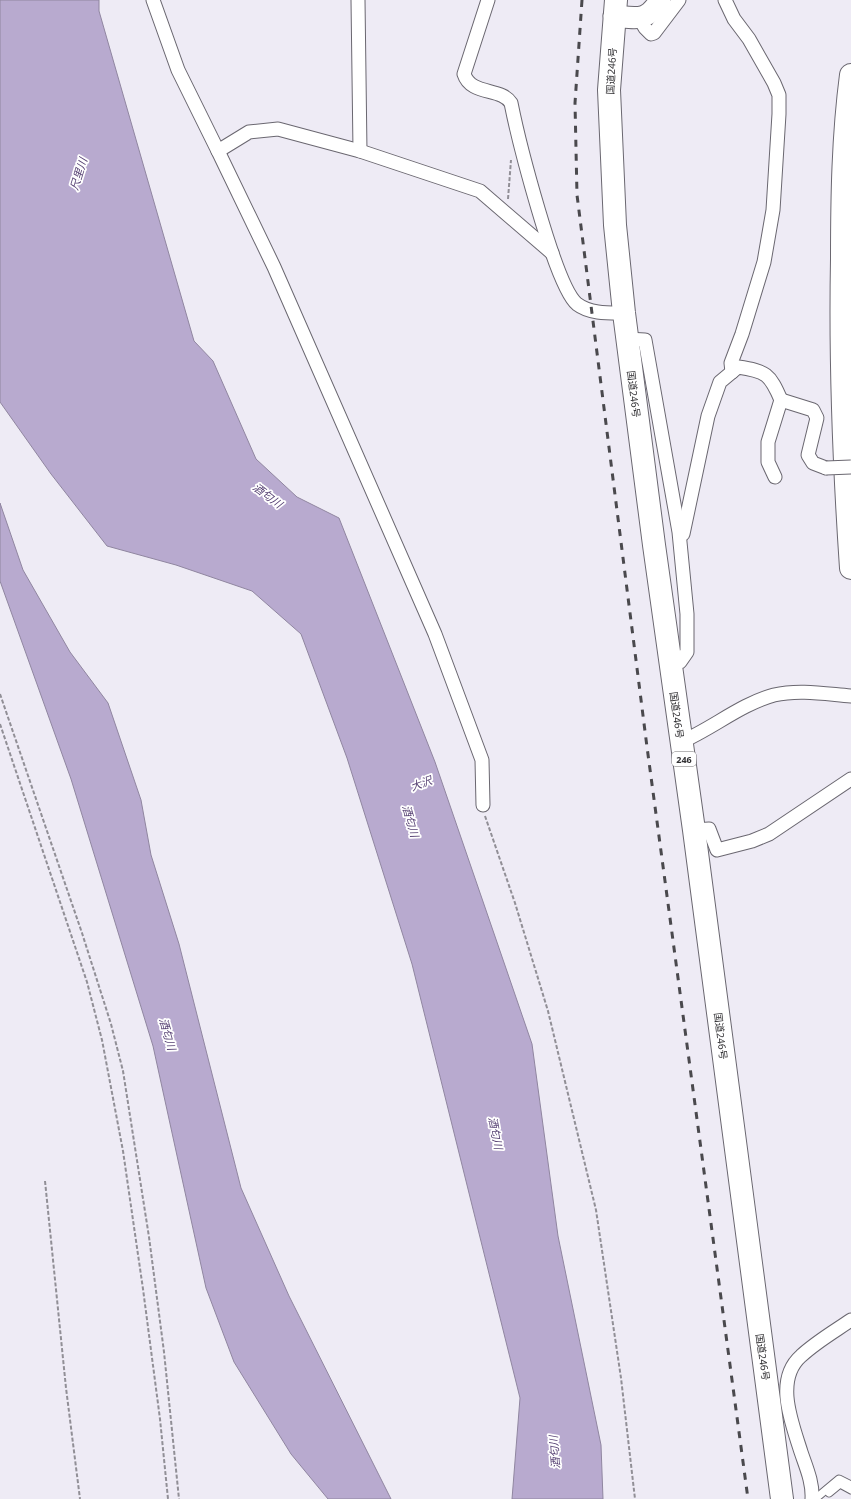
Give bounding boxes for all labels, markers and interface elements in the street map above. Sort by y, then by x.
street label: 国道246号 [603,47,619,95]
water label: 尺里川 [66,155,90,192]
street label: 国道246号 [624,370,644,418]
water label: 酒匂川 [250,479,286,512]
street label: 国道246号 [667,691,687,739]
road number: 246 [672,752,696,766]
water label: 大沢 [408,772,436,794]
water label: 酒匂川 [399,803,423,840]
street label: 国道246号 [711,1012,731,1060]
water label: 酒匂川 [156,1016,180,1053]
water label: 酒匂川 [485,1115,507,1152]
street label: 国道246号 [753,1333,773,1381]
water label: 酒匂川 [545,1434,563,1469]

